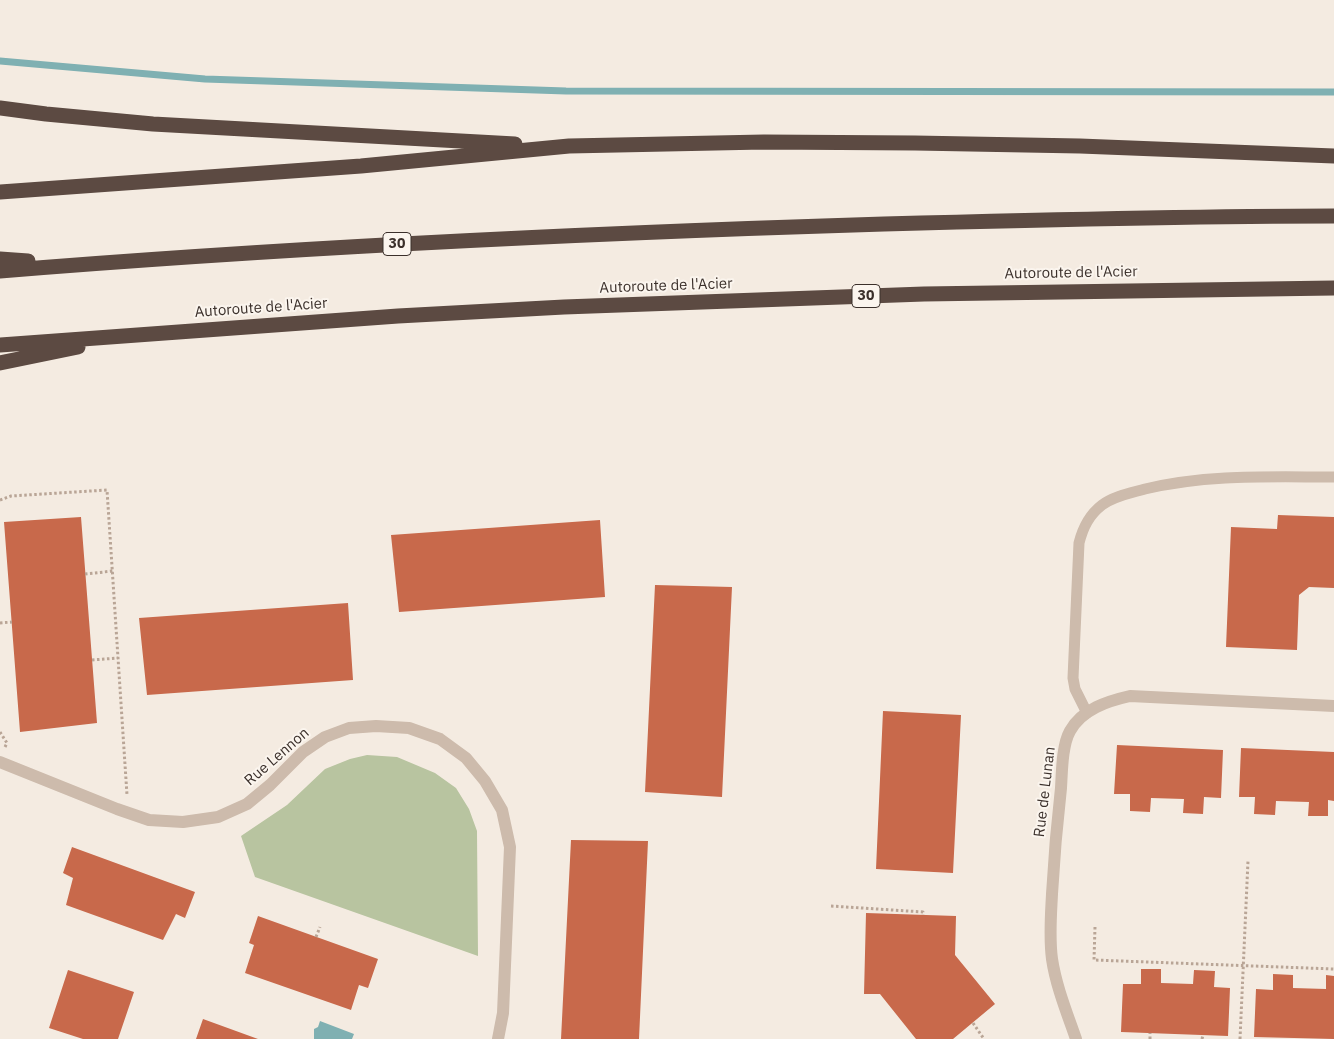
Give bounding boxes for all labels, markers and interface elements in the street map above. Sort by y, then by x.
road number: 30 [383,232,411,255]
street label: Autoroute de l'Acier [1004,263,1138,283]
street label: Autoroute de l'Acier [599,275,733,297]
road number: 30 [852,284,880,308]
street label: Autoroute de l'Acier [194,294,328,322]
street label: Rue Lennon [241,724,313,790]
street label: Rue de Lunan [1031,746,1059,838]

